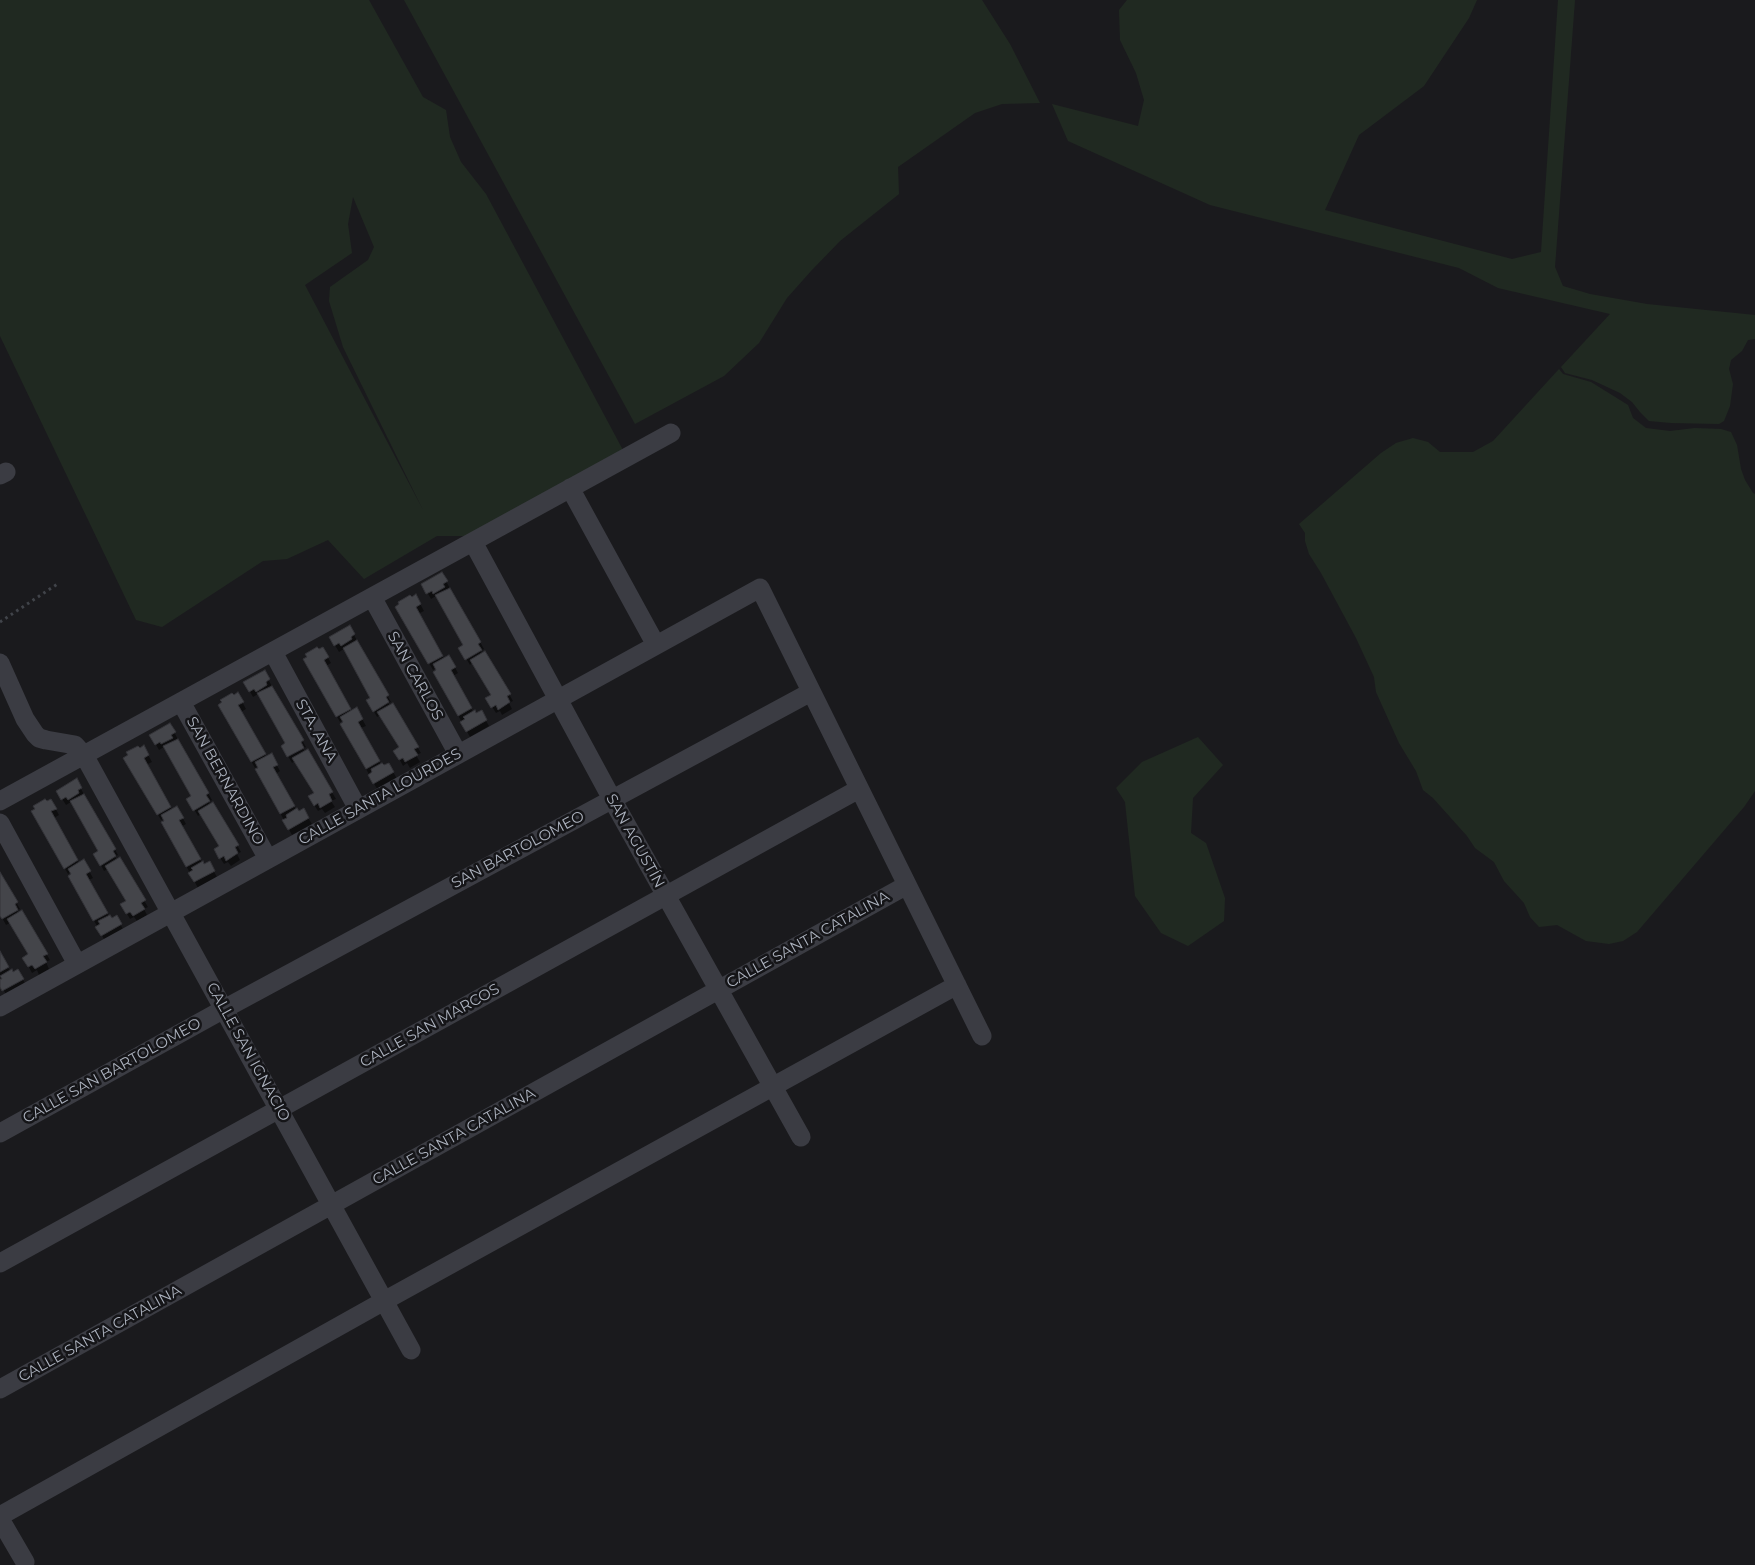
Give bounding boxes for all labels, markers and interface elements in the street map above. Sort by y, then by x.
street label: SAN CARLOS [383,629,447,723]
street label: STA. ANA [291,696,341,766]
street label: SAN BERNARDINO [182,714,268,848]
street label: CALLE SANTA LOURDES [295,745,465,849]
street label: SAN AGUSTÍN [602,791,668,891]
street label: SAN BARTOLOMEO [448,807,588,893]
street label: CALLE SANTA CATALINA [723,888,893,992]
street label: CALLE SAN IGNACIO [202,980,294,1124]
street label: CALLE SAN MARCOS [357,980,503,1072]
street label: CALLE SAN BARTOLOMEO [20,1014,204,1128]
street label: CALLE SANTA CATALINA [369,1085,539,1189]
street label: CALLE SANTA CATALINA [15,1282,185,1386]

